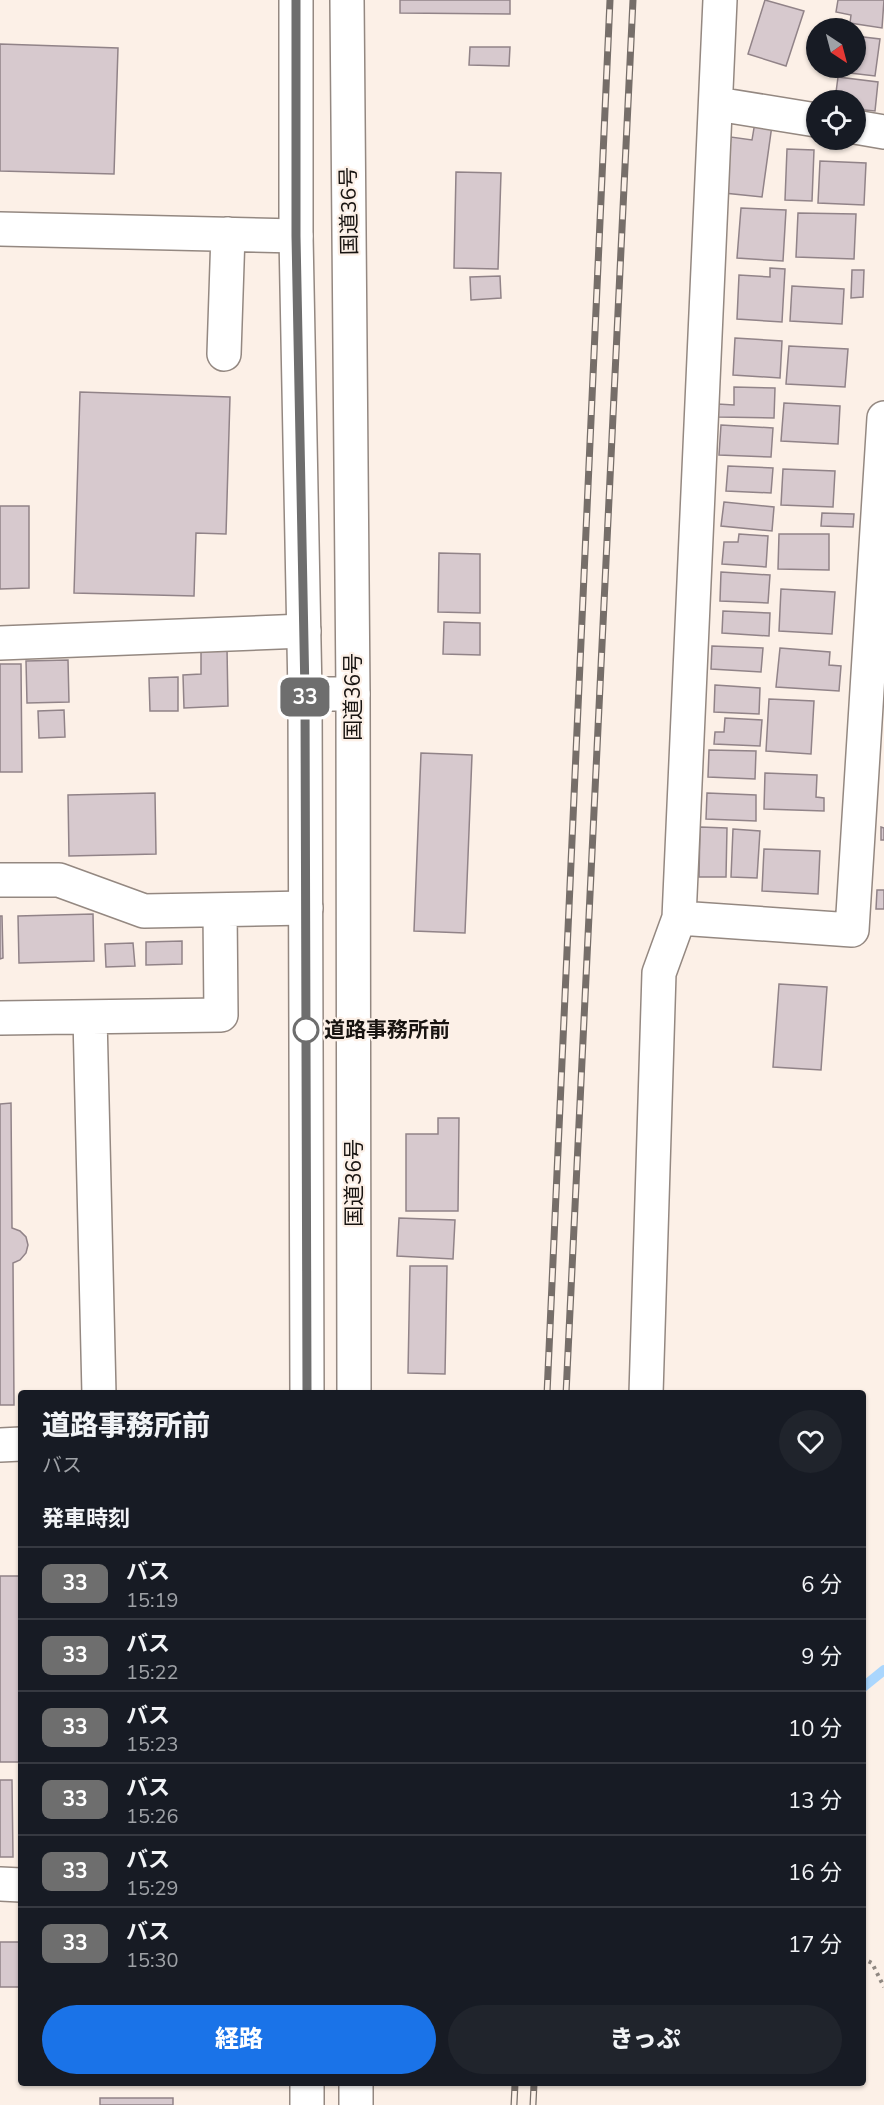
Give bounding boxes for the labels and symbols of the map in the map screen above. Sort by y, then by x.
north arrow [806,18,866,78]
street label: 国道36号 [334,167,364,255]
street label: 国道36号 [339,653,367,741]
line badge: 33 [278,678,332,716]
place label: 道路事務所前 [324,1016,450,1044]
marker: 道路事務所前 [293,1017,319,1043]
street label: 国道36号 [340,1139,368,1227]

